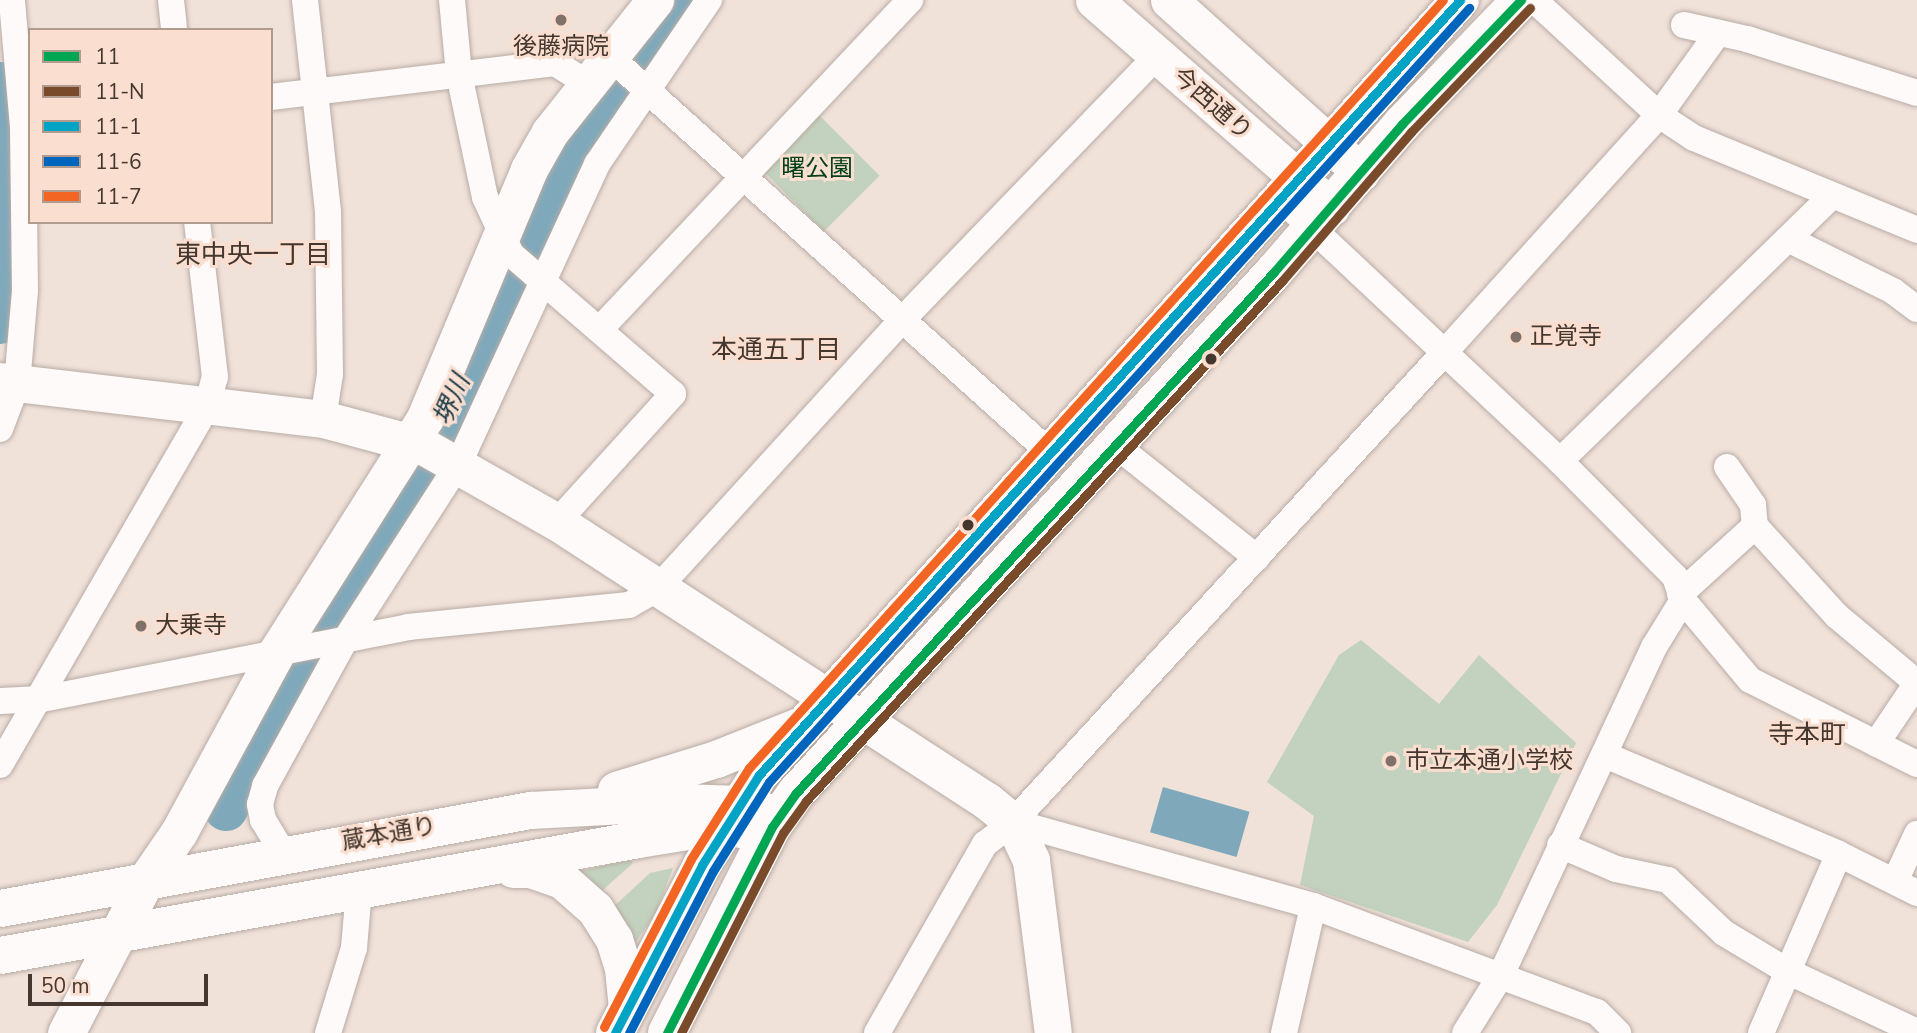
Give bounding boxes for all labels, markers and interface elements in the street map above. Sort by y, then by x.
marker: 後藤病院 [551,10,571,30]
legend [28,28,273,224]
place label: 後藤病院 [513,33,609,61]
text: 11 [95,43,120,71]
street label: 今西通り [1166,62,1258,146]
text: 11-N [95,78,145,106]
text: 11-1 [95,113,142,141]
text: 11-6 [95,148,142,176]
park label: 曙公園 [781,155,853,183]
text: 11-7 [95,183,142,211]
district label: 東中央一丁目 [175,239,331,271]
place label: 正覚寺 [1530,323,1602,351]
marker: 正覚寺 [1508,329,1524,345]
district label: 本通五丁目 [711,334,841,366]
unlabelled marker [1204,352,1218,366]
water label: 堺川 [427,370,477,430]
unlabelled marker [961,518,975,532]
place label: 大乗寺 [155,612,227,640]
marker: 大乗寺 [133,618,149,634]
district label: 寺本町 [1768,719,1846,751]
place label: 市立本通小学校 [1405,747,1573,775]
marker: 市立本通小学校 [1383,753,1399,769]
street label: 蔵本通り [339,811,439,857]
scale bar [32,960,212,1004]
text: 50 m [41,972,90,1000]

